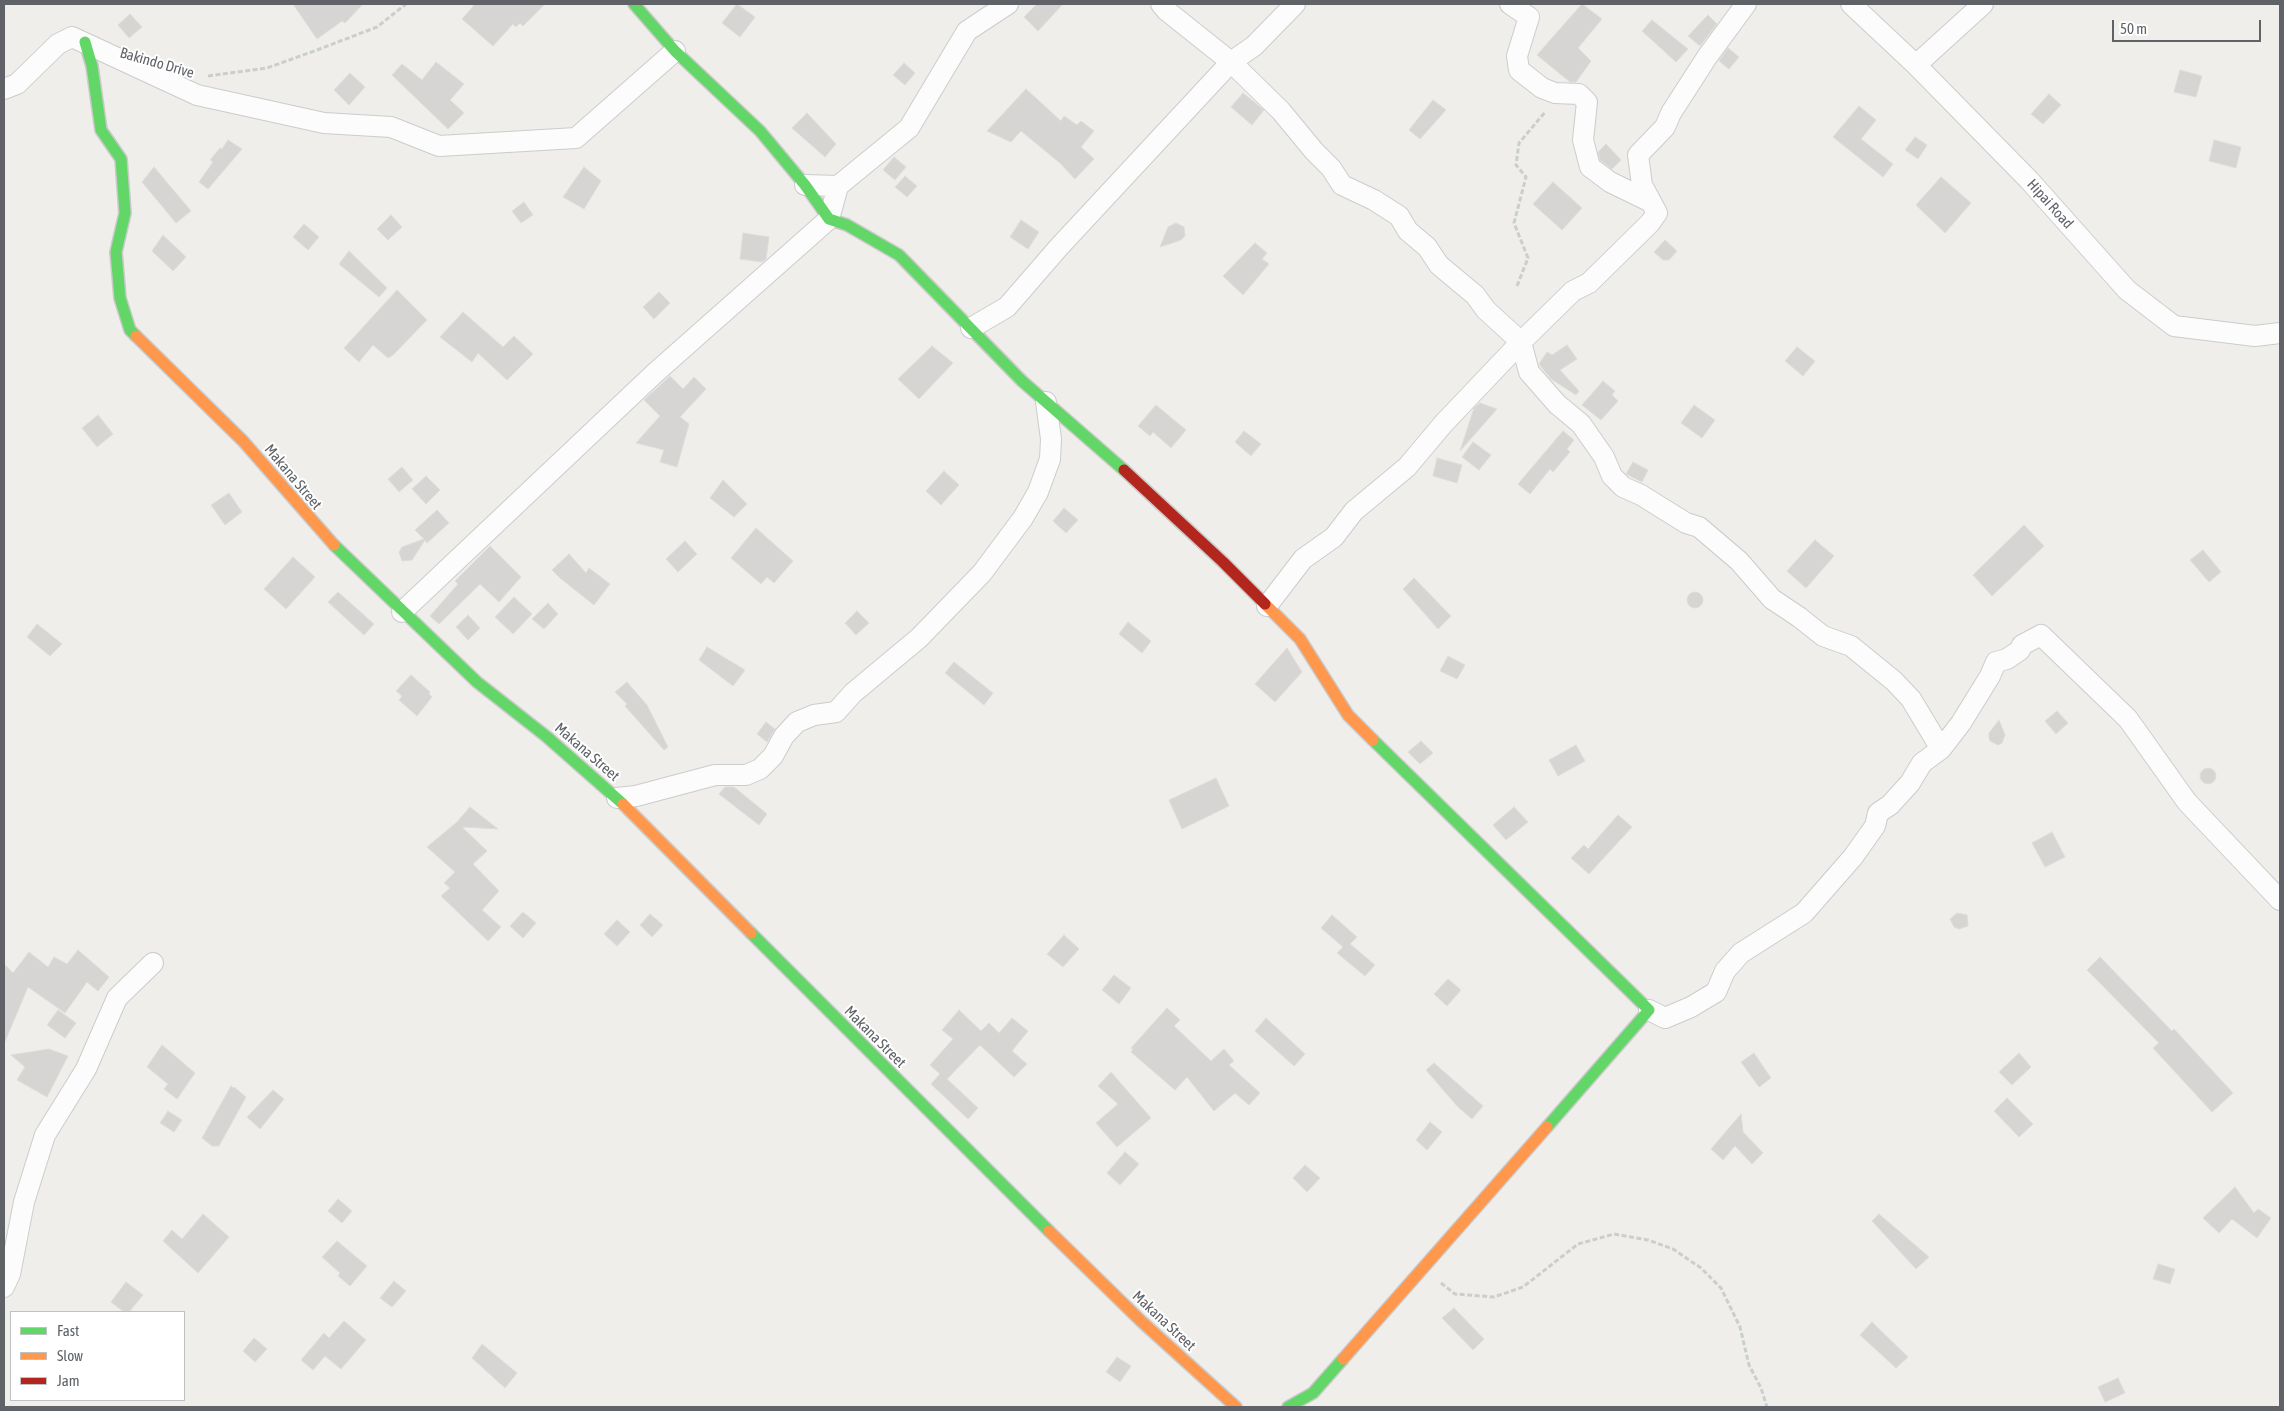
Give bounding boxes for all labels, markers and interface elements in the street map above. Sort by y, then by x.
scale bar [2114,10,2263,42]
text: 50 m [2120,20,2147,37]
street label: Bakindo Drive [118,44,196,82]
street label: Hipai Road [2023,176,2077,232]
street label: Makana Street [260,441,326,513]
street label: Makana Street [551,719,623,785]
street label: Makana Street [840,1002,910,1072]
street label: Makana Street [1129,1287,1199,1355]
legend [10,1311,185,1401]
text: Fast [57,1322,79,1339]
text: Slow [57,1347,83,1364]
text: Jam [57,1372,80,1389]

